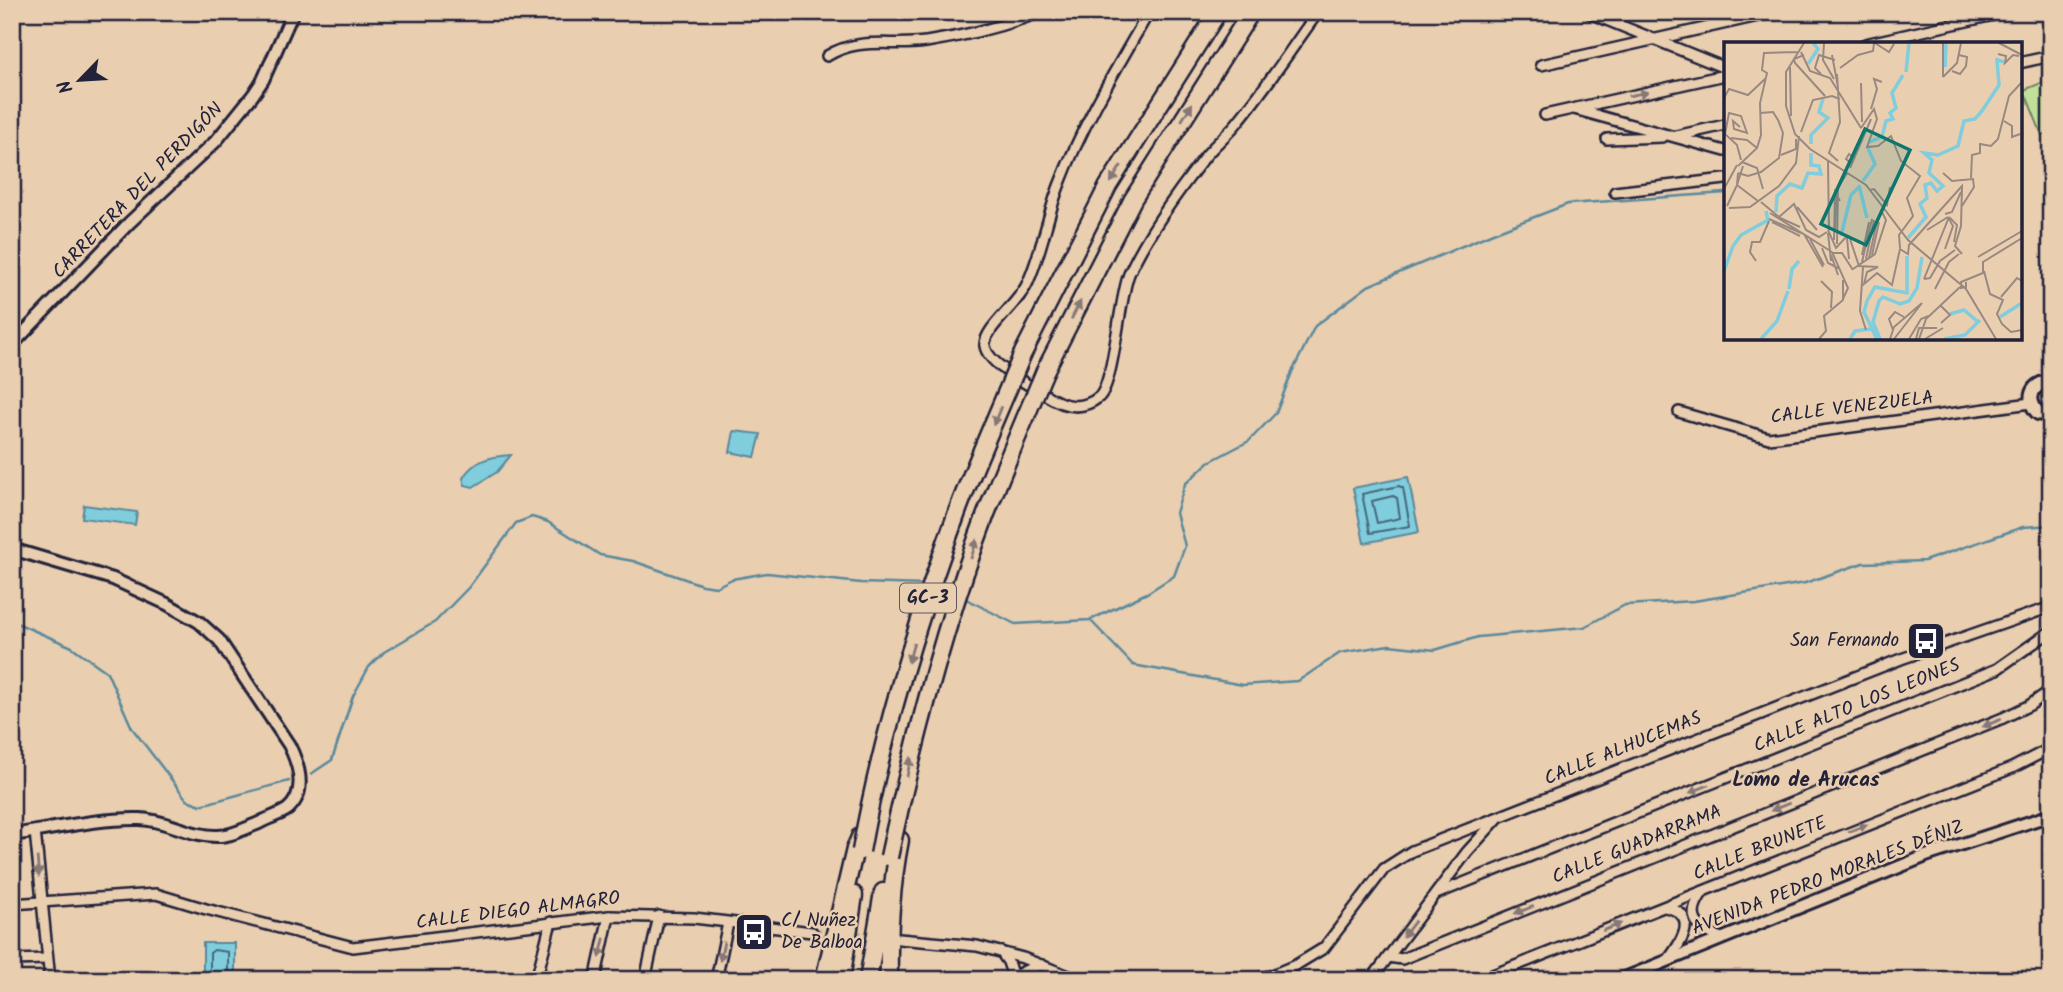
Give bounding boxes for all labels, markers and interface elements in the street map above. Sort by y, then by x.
inset map [1724,42,2021,340]
north arrow [46,46,116,116]
text: N [50,75,83,98]
one-way arrow [1628,89,1650,100]
street label: CARRETERA DEL PERDIGÓN [45,96,231,286]
one-way arrow [1181,102,1194,121]
one-way arrow [1110,164,1123,183]
one-way arrow [1070,300,1082,320]
street label: CALLE VENEZUELA [1769,383,1935,433]
one-way arrow [991,406,1002,427]
one-way arrow [970,538,980,559]
road number: GC-3 [900,584,956,612]
bus stop icon: San Fernando [1905,620,1947,662]
place label: San Fernando [1790,626,1899,656]
one-way arrow [906,643,916,664]
street label: CALLE ALTO LOS LEONES [1749,651,1965,761]
street label: CALLE ALHUCEMAS [1540,704,1706,794]
one-way arrow [1981,717,2002,728]
one-way arrow [903,756,914,778]
district label: Lomo de Arucas [1732,764,1880,797]
one-way arrow [1689,783,1710,794]
street label: CALLE GUADARRAMA [1547,797,1727,893]
one-way arrow [1770,802,1791,813]
street label: CALLE BRUNETE [1688,808,1832,890]
street label: AVENIDA PEDRO MORALES DÉNIZ [1688,812,1968,944]
one-way arrow [1848,822,1869,833]
one-way arrow [33,856,44,878]
street label: CALLE DIEGO ALMAGRO [414,884,622,938]
one-way arrow [1513,904,1534,915]
place label: C/ Nuñez De Balboa [781,906,863,958]
bus stop icon: C/ Nuñez De Balboa [733,911,775,953]
one-way arrow [1403,920,1417,938]
one-way arrow [1602,922,1623,933]
one-way arrow [597,937,608,959]
one-way arrow [716,940,727,962]

